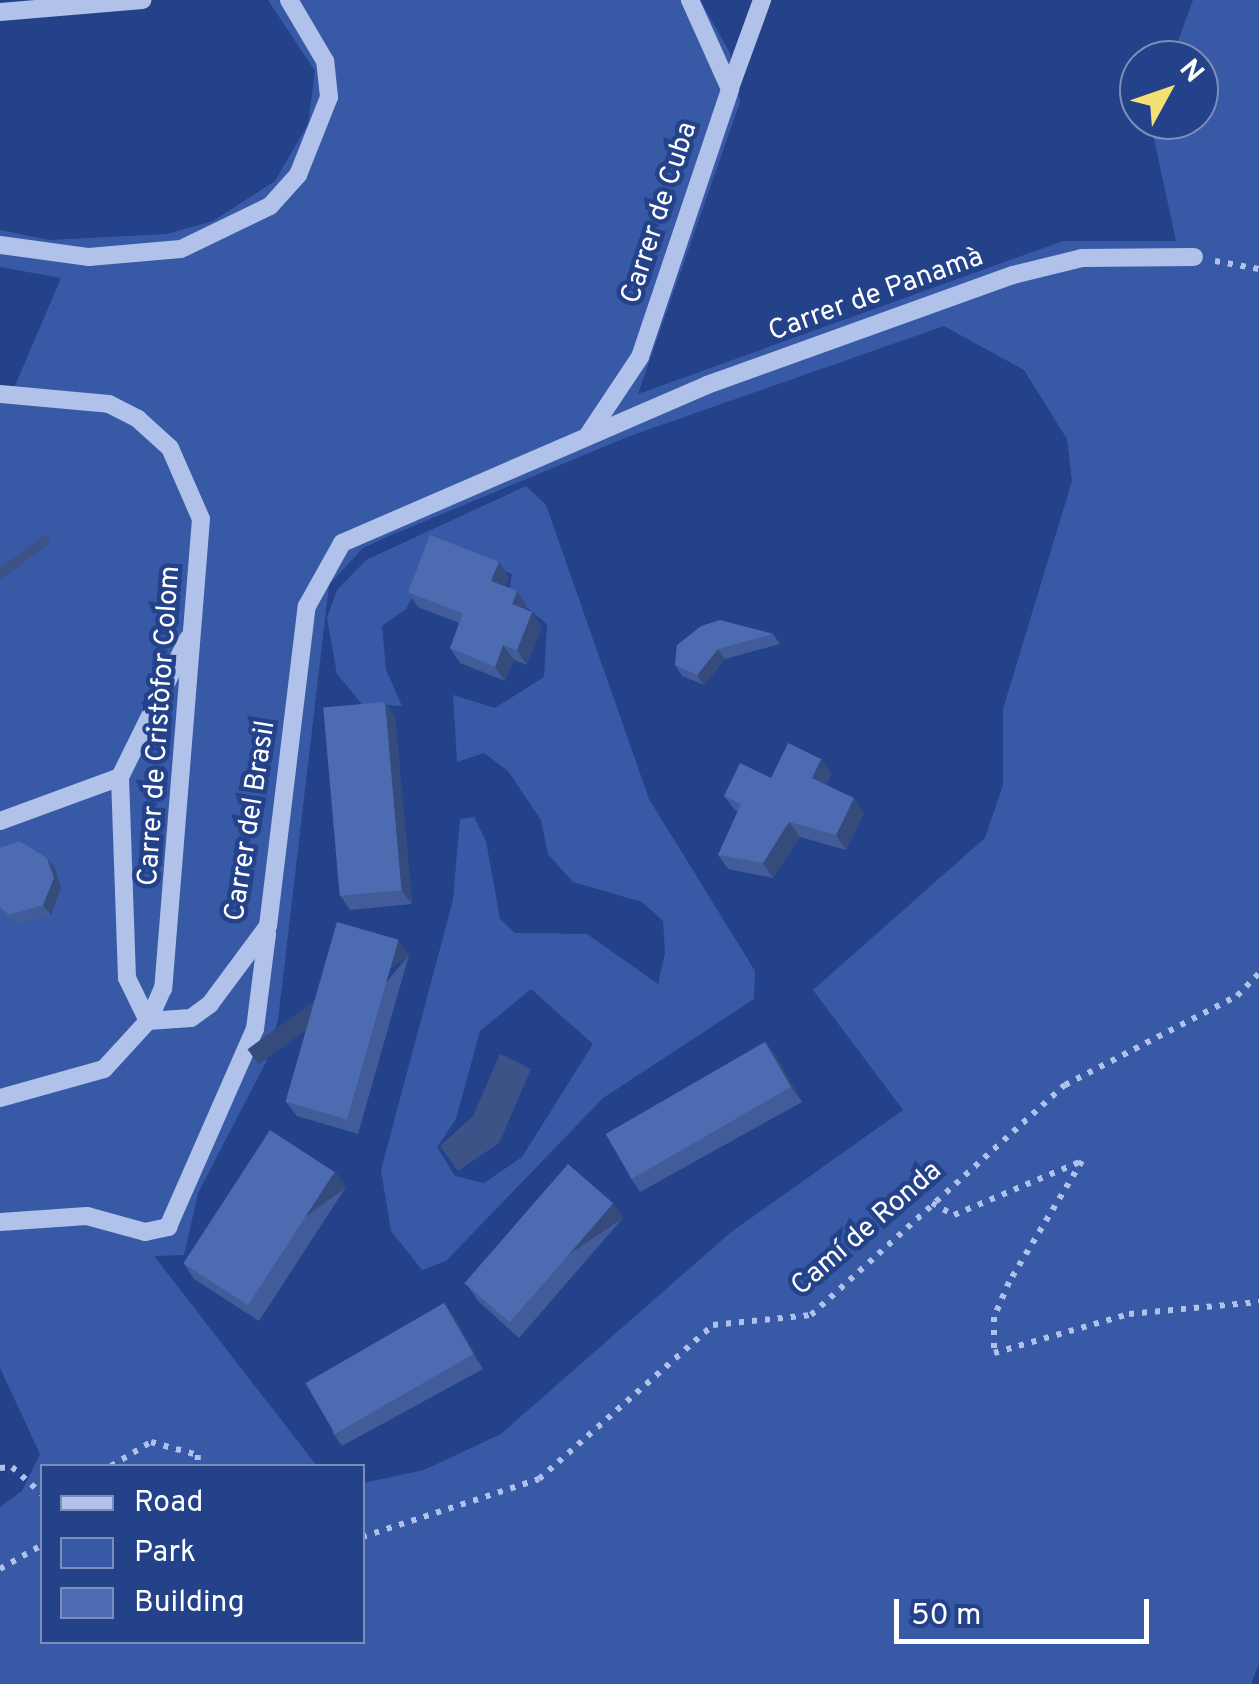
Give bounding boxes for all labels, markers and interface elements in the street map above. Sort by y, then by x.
north arrow [1119,40,1219,140]
text: N [1170,53,1211,91]
street label: Carrer de Cuba [615,118,705,308]
street label: Carrer de Panamà [764,241,988,349]
street label: Carrer de Cristòfor Colom [132,565,188,887]
street label: Carrer del Brasil [219,718,283,924]
street label: Camí de Ronda [785,1155,949,1303]
legend [40,1464,365,1644]
text: Road [134,1485,203,1522]
text: Park [134,1535,196,1572]
scale bar [899,1579,1154,1641]
text: Building [134,1585,245,1622]
text: 50 m [911,1598,981,1635]

